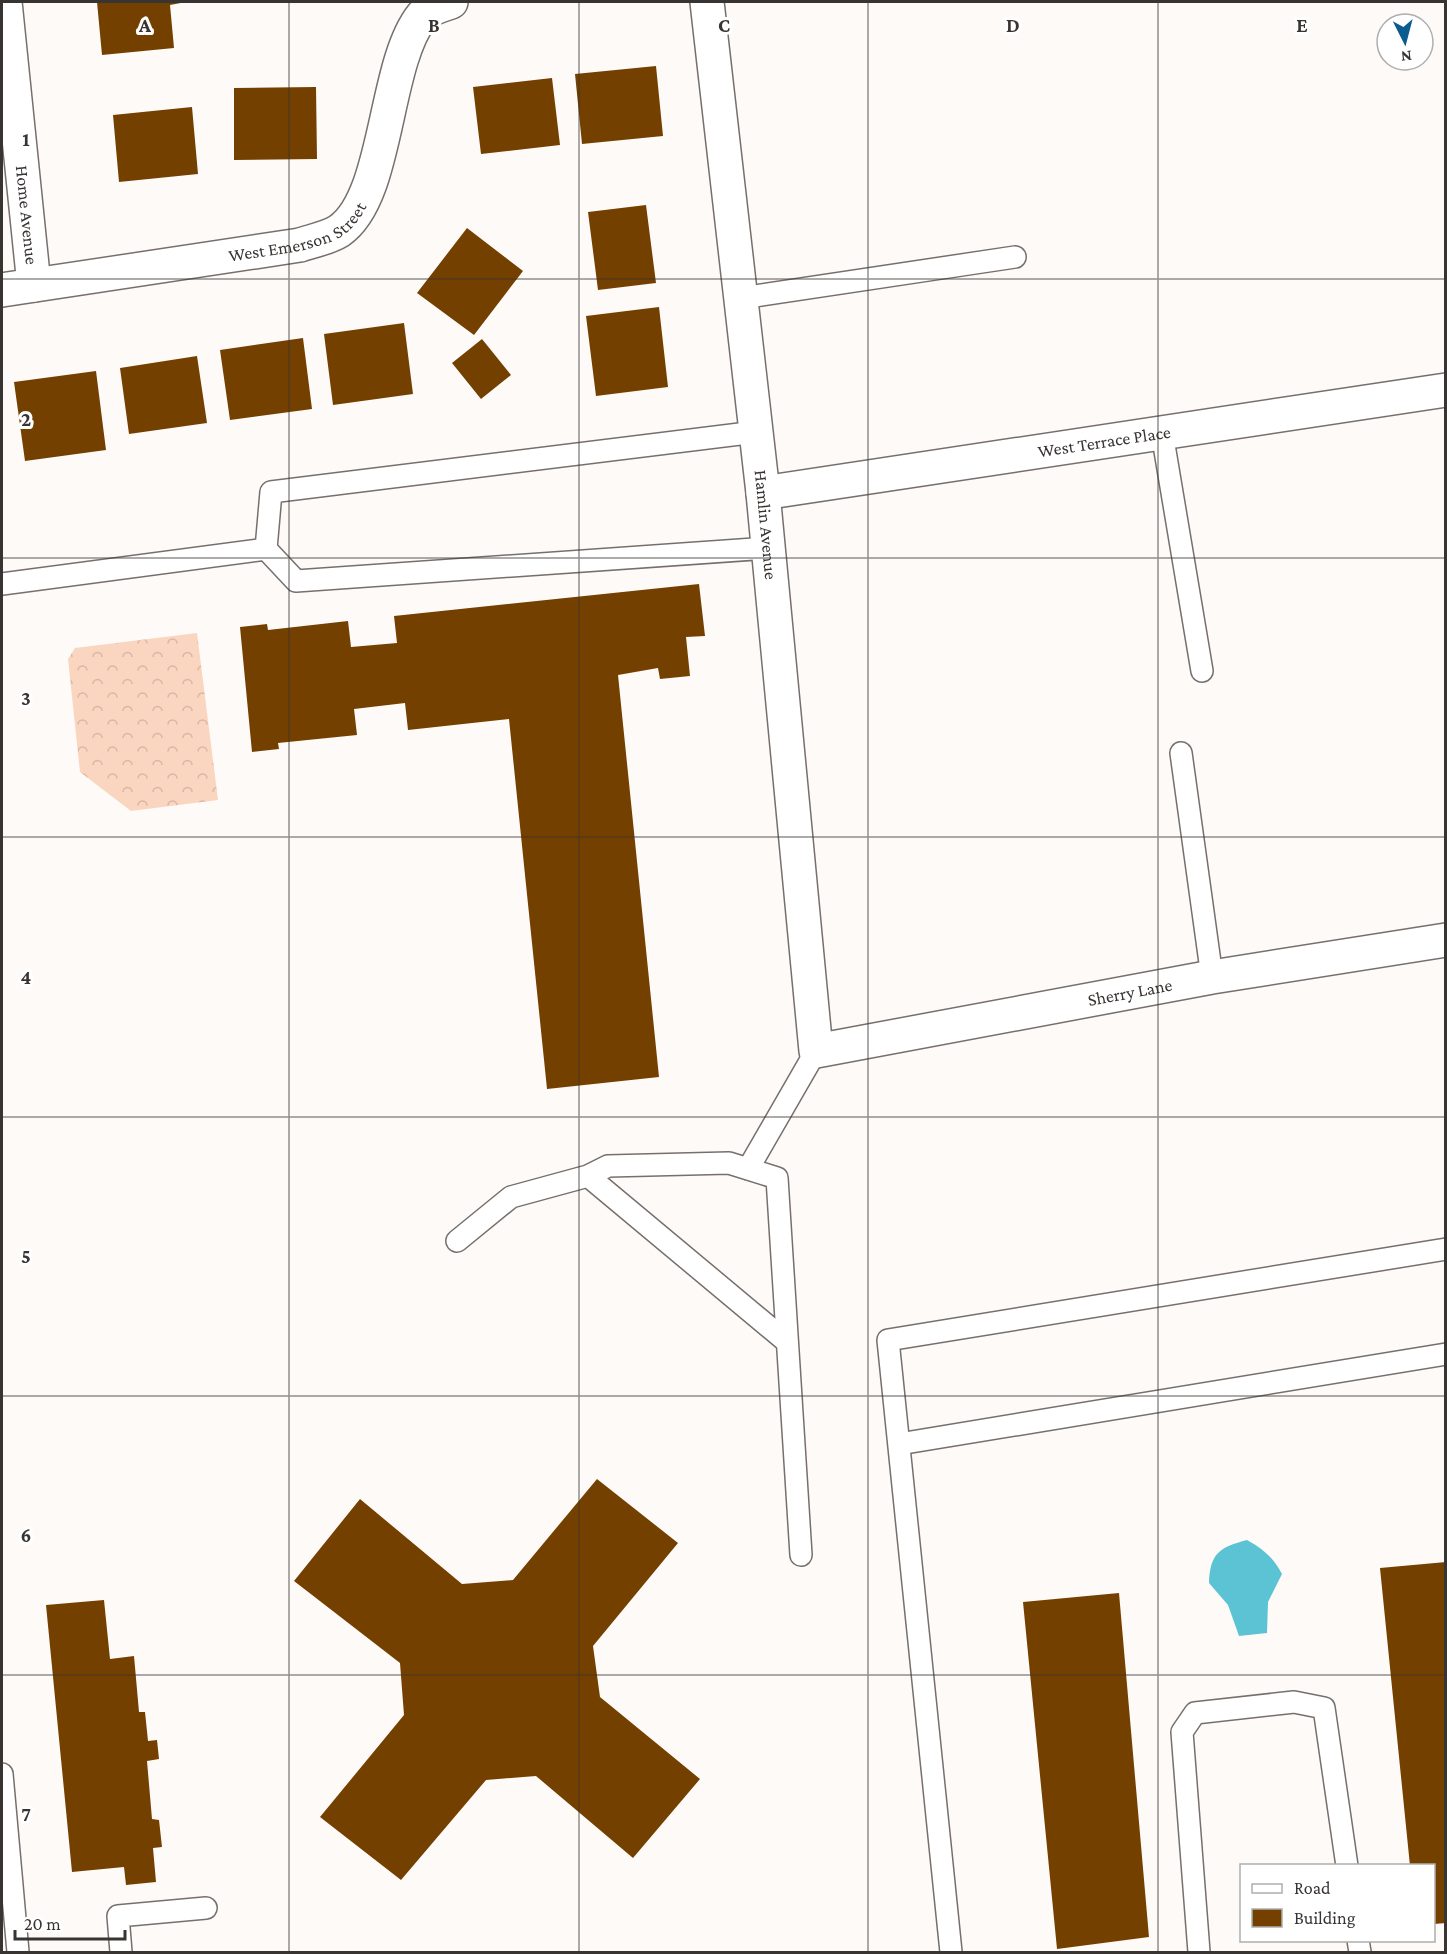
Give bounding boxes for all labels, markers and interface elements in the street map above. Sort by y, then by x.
north arrow [1375,12,1435,72]
text: A [138,14,152,36]
text: B [428,14,440,36]
text: C [718,14,730,36]
text: D [1006,14,1020,36]
text: E [1296,14,1308,36]
text: N [1400,47,1413,65]
text: 1 [22,128,30,150]
street label: Home Avenue [12,164,42,266]
street label: West Emerson Street [227,198,371,266]
text: 2 [21,408,31,430]
street label: West Terrace Place [1036,422,1172,461]
street label: Hamlin Avenue [750,469,781,581]
text: 3 [21,687,31,709]
text: 4 [21,966,32,988]
street label: Sherry Lane [1086,975,1174,1010]
text: 5 [21,1245,31,1267]
text: 6 [21,1524,31,1546]
text: 7 [21,1803,31,1825]
legend [1240,1864,1435,1942]
text: Road [1294,1878,1331,1898]
scale bar [15,1903,124,1941]
text: Building [1294,1908,1356,1928]
text: 20 m [24,1914,61,1934]

